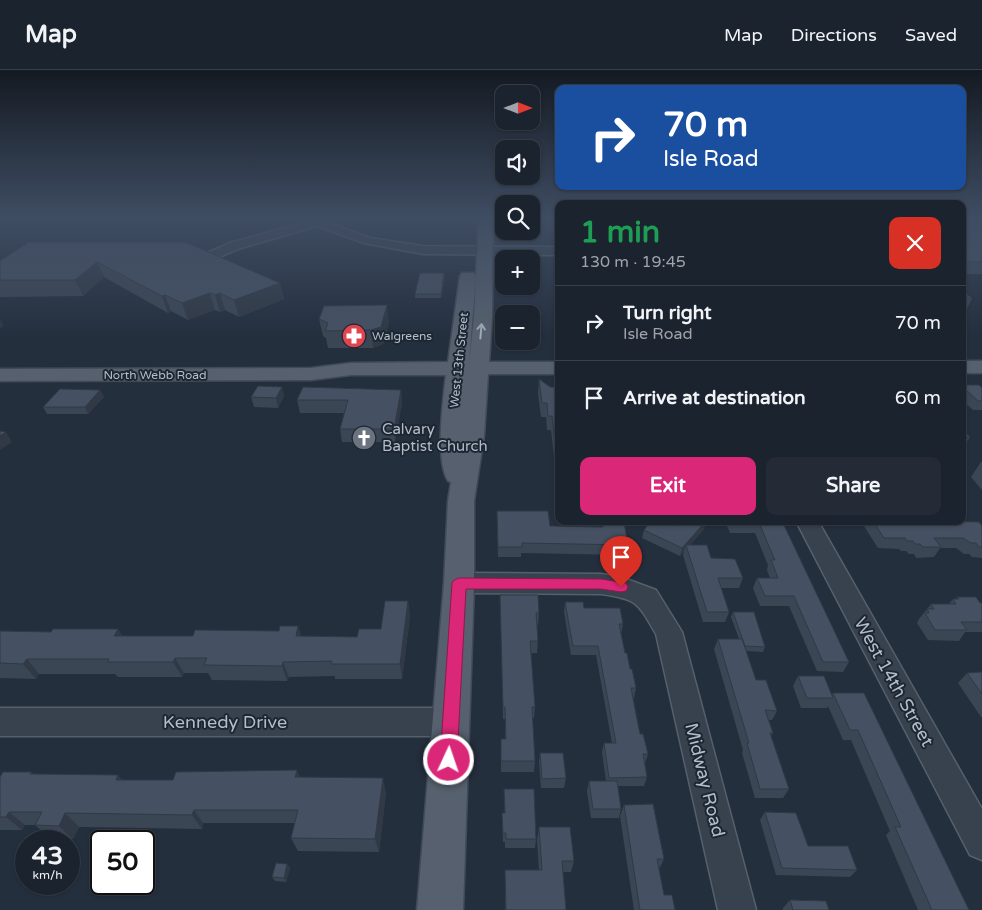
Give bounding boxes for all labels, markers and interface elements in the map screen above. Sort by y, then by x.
text: Map [25,20,77,49]
text: Map [724,24,763,46]
text: Directions [791,24,877,46]
text: Saved [905,24,957,46]
north arrow [495,85,540,130]
map controls [495,85,540,350]
text: 70 m [663,104,748,146]
icon: right [580,105,645,170]
button: sound [495,140,540,185]
text: Isle Road [663,146,759,172]
button: search [495,195,540,240]
text: 1 min [580,214,660,251]
button: close [889,217,941,269]
button: + [495,250,540,295]
text: 130 m · 19:45 [580,252,686,272]
text: Turn right [623,302,711,324]
button: − [495,305,540,350]
icon: right [580,309,608,337]
street label: West 13th Street [447,311,471,409]
text: 70 m [895,312,941,334]
pharmacy icon: Walgreens [341,323,367,349]
one-way arrow [476,323,486,339]
text: Isle Road [623,324,692,344]
place label: Walgreens [372,329,432,343]
street label: North Webb Road [103,368,207,382]
icon: arrive [580,384,608,412]
text: Arrive at destination [623,387,806,409]
text: 60 m [895,387,941,409]
place label: Calvary Baptist Church [382,420,488,455]
church icon: Calvary Baptist Church [351,425,377,451]
button: Exit [580,457,756,515]
button: Share [766,457,941,515]
pin [600,536,642,587]
icon: arrive [607,543,635,571]
street label: West 14th Street [849,614,939,751]
street label: Kennedy Drive [163,711,287,733]
street label: Midway Road [680,721,730,839]
position arrow [422,733,474,785]
speed limit sign: 50 [90,830,155,895]
text: 43 [32,841,63,871]
text: km/h [32,868,63,882]

